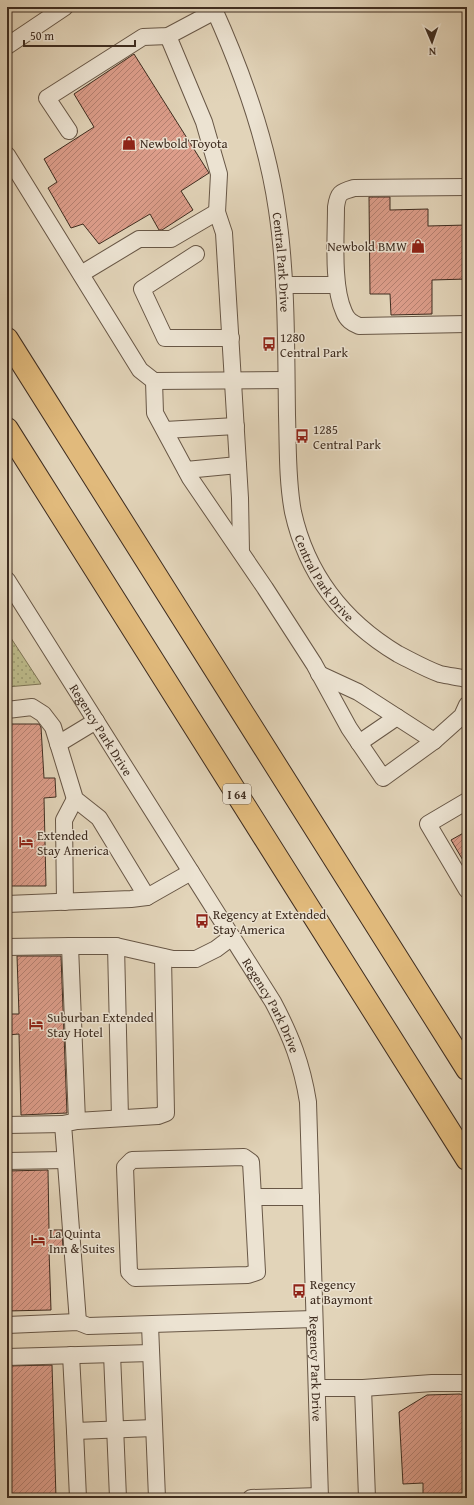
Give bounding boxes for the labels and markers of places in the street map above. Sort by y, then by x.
place label: Newbold Toyota [140,134,228,153]
shop icon: Newbold Toyota [121,135,137,151]
place label: Newbold BMW [327,237,407,256]
shop icon: Newbold BMW [410,238,426,254]
place label: 1280 Central Park [280,328,348,362]
bus stop icon: 1280 Central Park [261,336,277,352]
place label: 1285 Central Park [313,420,381,454]
bus stop icon: 1285 Central Park [294,428,310,444]
place label: Extended Stay America [37,826,110,860]
hotel icon: Extended Stay America [18,834,34,850]
place label: Regency at Extended Stay America [213,905,326,939]
bus stop icon: Regency at Extended Stay America [194,913,210,929]
place label: Suburban Extended Stay Hotel [47,1008,154,1042]
hotel icon: Suburban Extended Stay Hotel [28,1016,44,1032]
place label: La Quinta Inn & Suites [49,1224,115,1258]
hotel icon: La Quinta Inn & Suites [30,1232,46,1248]
place label: Regency at Baymont [310,1275,373,1309]
bus stop icon: Regency at Baymont [291,1283,307,1299]

